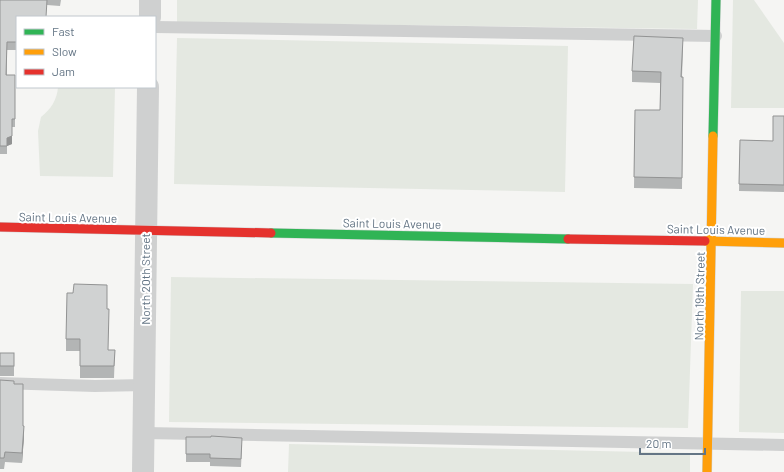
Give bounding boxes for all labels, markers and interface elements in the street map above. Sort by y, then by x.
legend [16,16,156,88]
text: Fast [52,24,75,38]
text: Slow [52,44,77,58]
text: Jam [52,64,75,78]
street label: Saint Louis Avenue [19,209,117,225]
street label: Saint Louis Avenue [343,215,441,231]
street label: Saint Louis Avenue [667,221,765,237]
street label: North 20th Street [138,233,152,325]
street label: North 19th Street [691,251,707,341]
scale bar [640,430,705,456]
text: 20 m [646,436,672,450]

